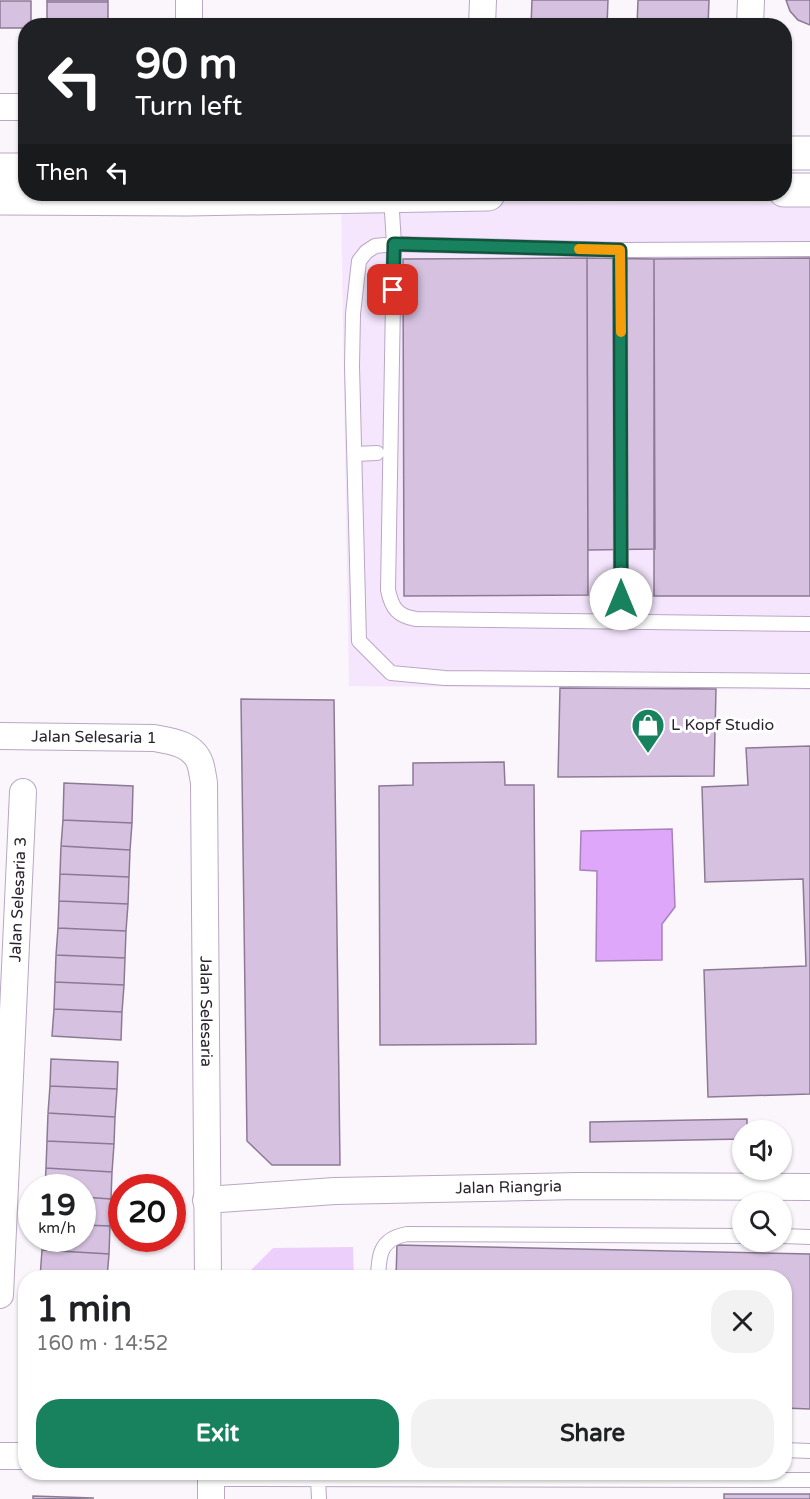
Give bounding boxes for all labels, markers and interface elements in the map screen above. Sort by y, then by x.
text: 90 m [135,39,237,90]
icon: left [36,42,114,120]
text: Turn left [135,90,242,123]
icon: left [101,156,134,189]
text: Then [36,160,89,186]
pin [367,264,418,315]
icon: arrive [376,273,409,306]
position arrow [589,567,653,631]
shop icon: L Kopf Studio [630,707,666,754]
place label: L Kopf Studio [671,715,774,735]
street label: Jalan Selesaria 1 [31,726,157,748]
street label: Jalan Selesaria 3 [5,836,31,963]
street label: Jalan Selesaria [195,956,216,1067]
map controls [732,1120,792,1252]
button: sound [732,1120,792,1180]
speed limit sign: 20 [108,1174,186,1252]
street label: Jalan Riangria [455,1176,562,1199]
text: 19 [38,1187,76,1224]
button: search [732,1192,792,1252]
text: km/h [38,1219,76,1237]
text: 1 min [36,1288,132,1331]
button: close [711,1290,774,1353]
text: 160 m · 14:52 [36,1332,168,1356]
button: Exit [36,1399,399,1468]
button: Share [411,1399,774,1468]

